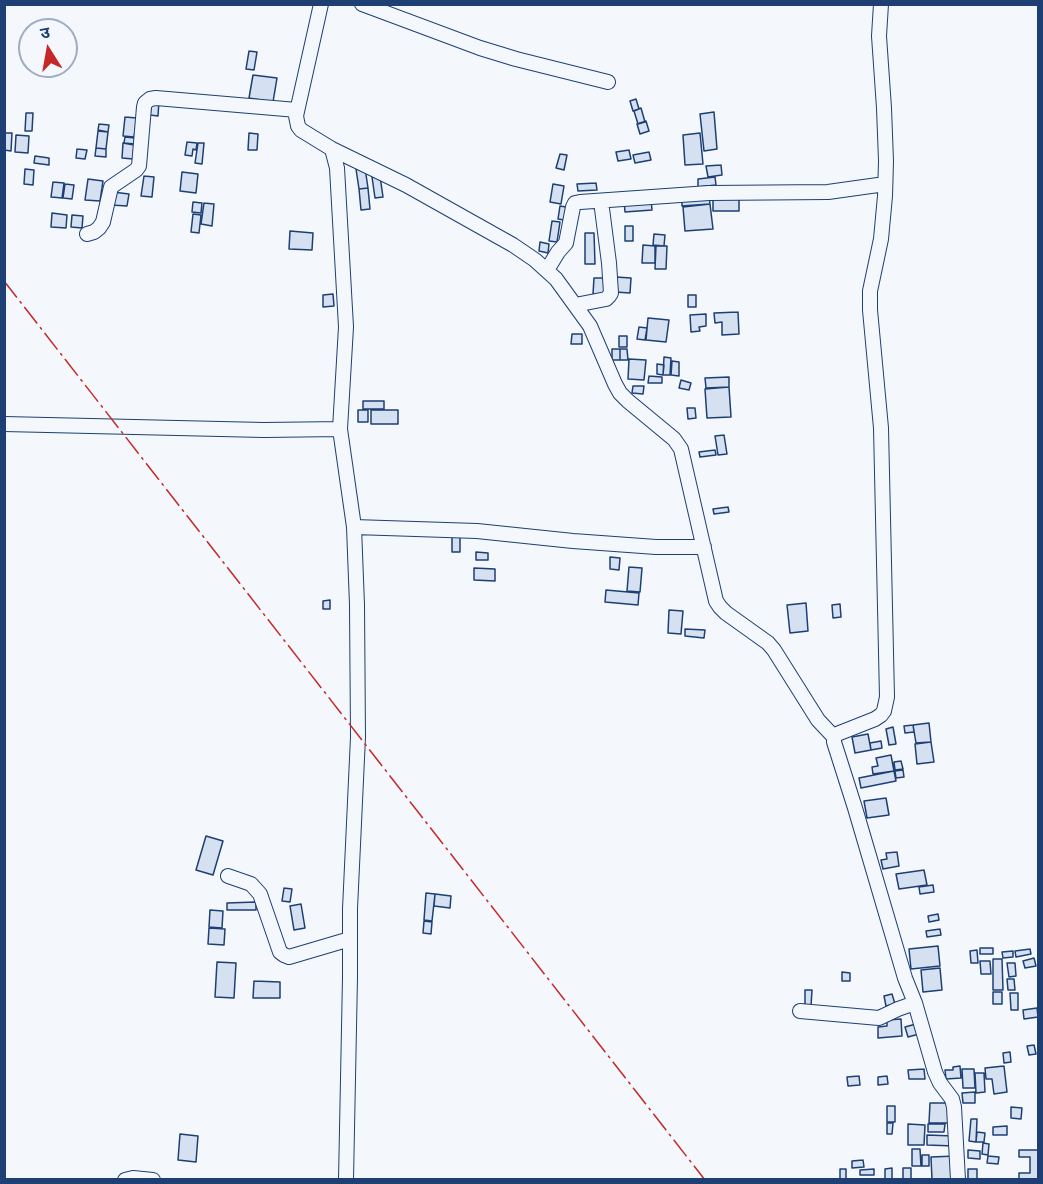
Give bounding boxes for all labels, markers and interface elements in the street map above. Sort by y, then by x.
north arrow [18,18,78,78]
text: उ [38,22,51,42]

